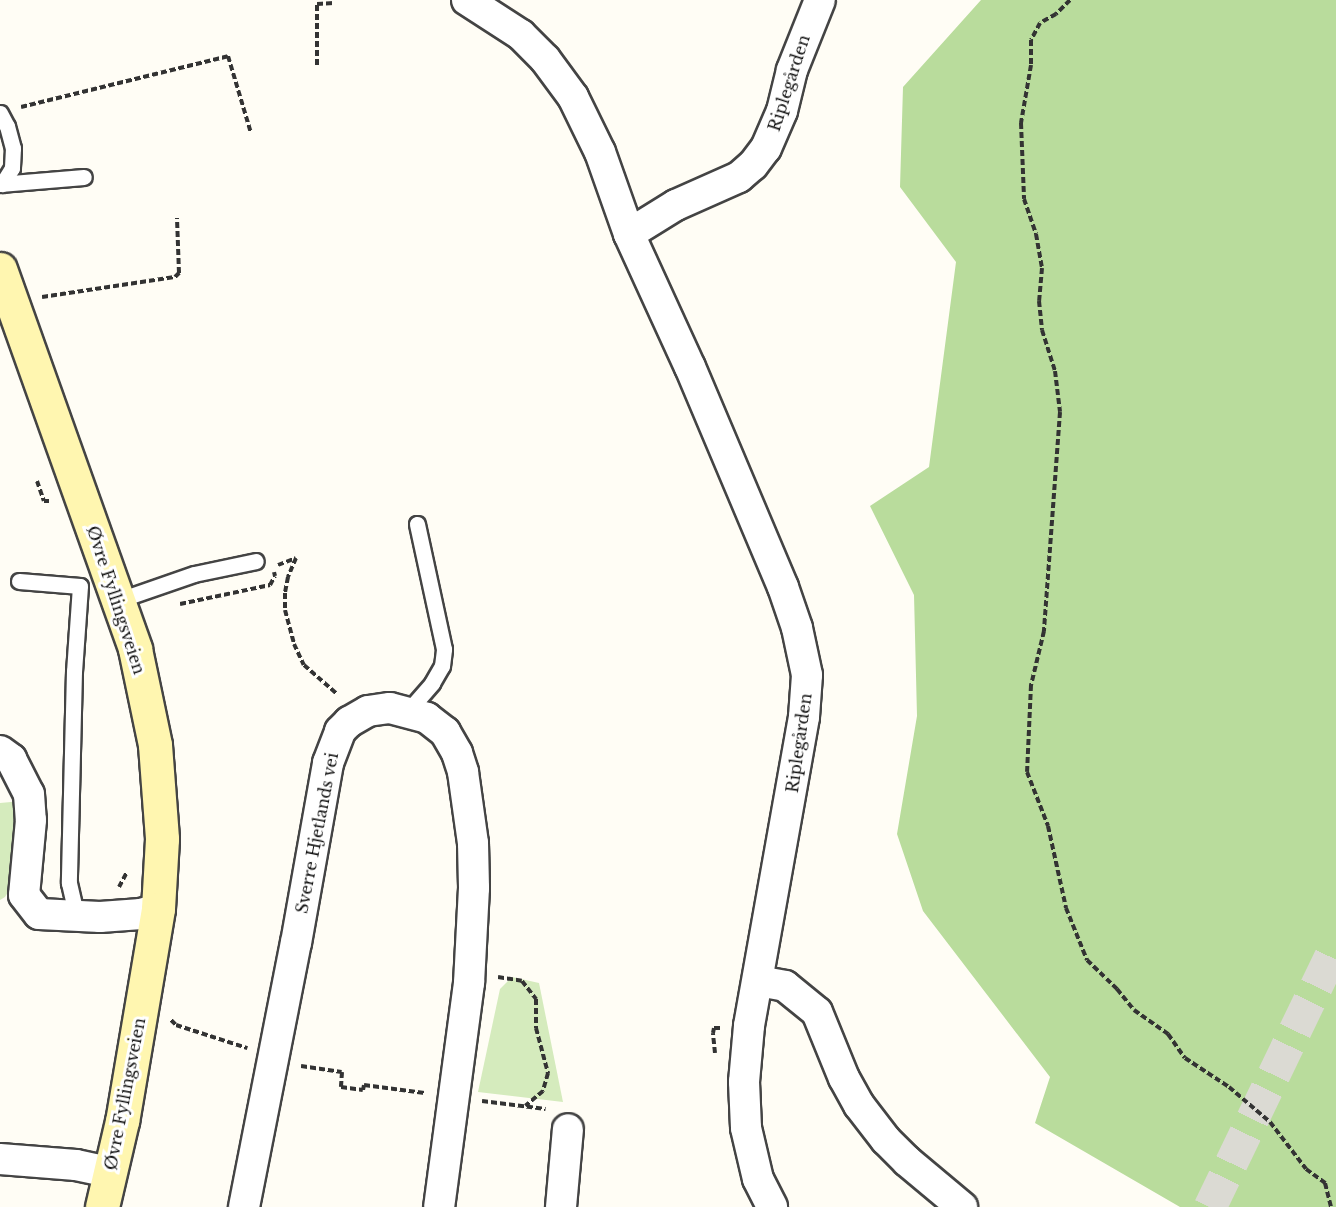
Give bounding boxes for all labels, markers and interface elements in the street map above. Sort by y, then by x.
street label: Riplegården [764,32,814,134]
street label: Øvre Fyllingsveien [83,523,149,677]
street label: Riplegården [783,692,815,794]
street label: Sverre Hjetlands vei [292,751,342,915]
street label: Øvre Fyllingsveien [101,1016,149,1172]

